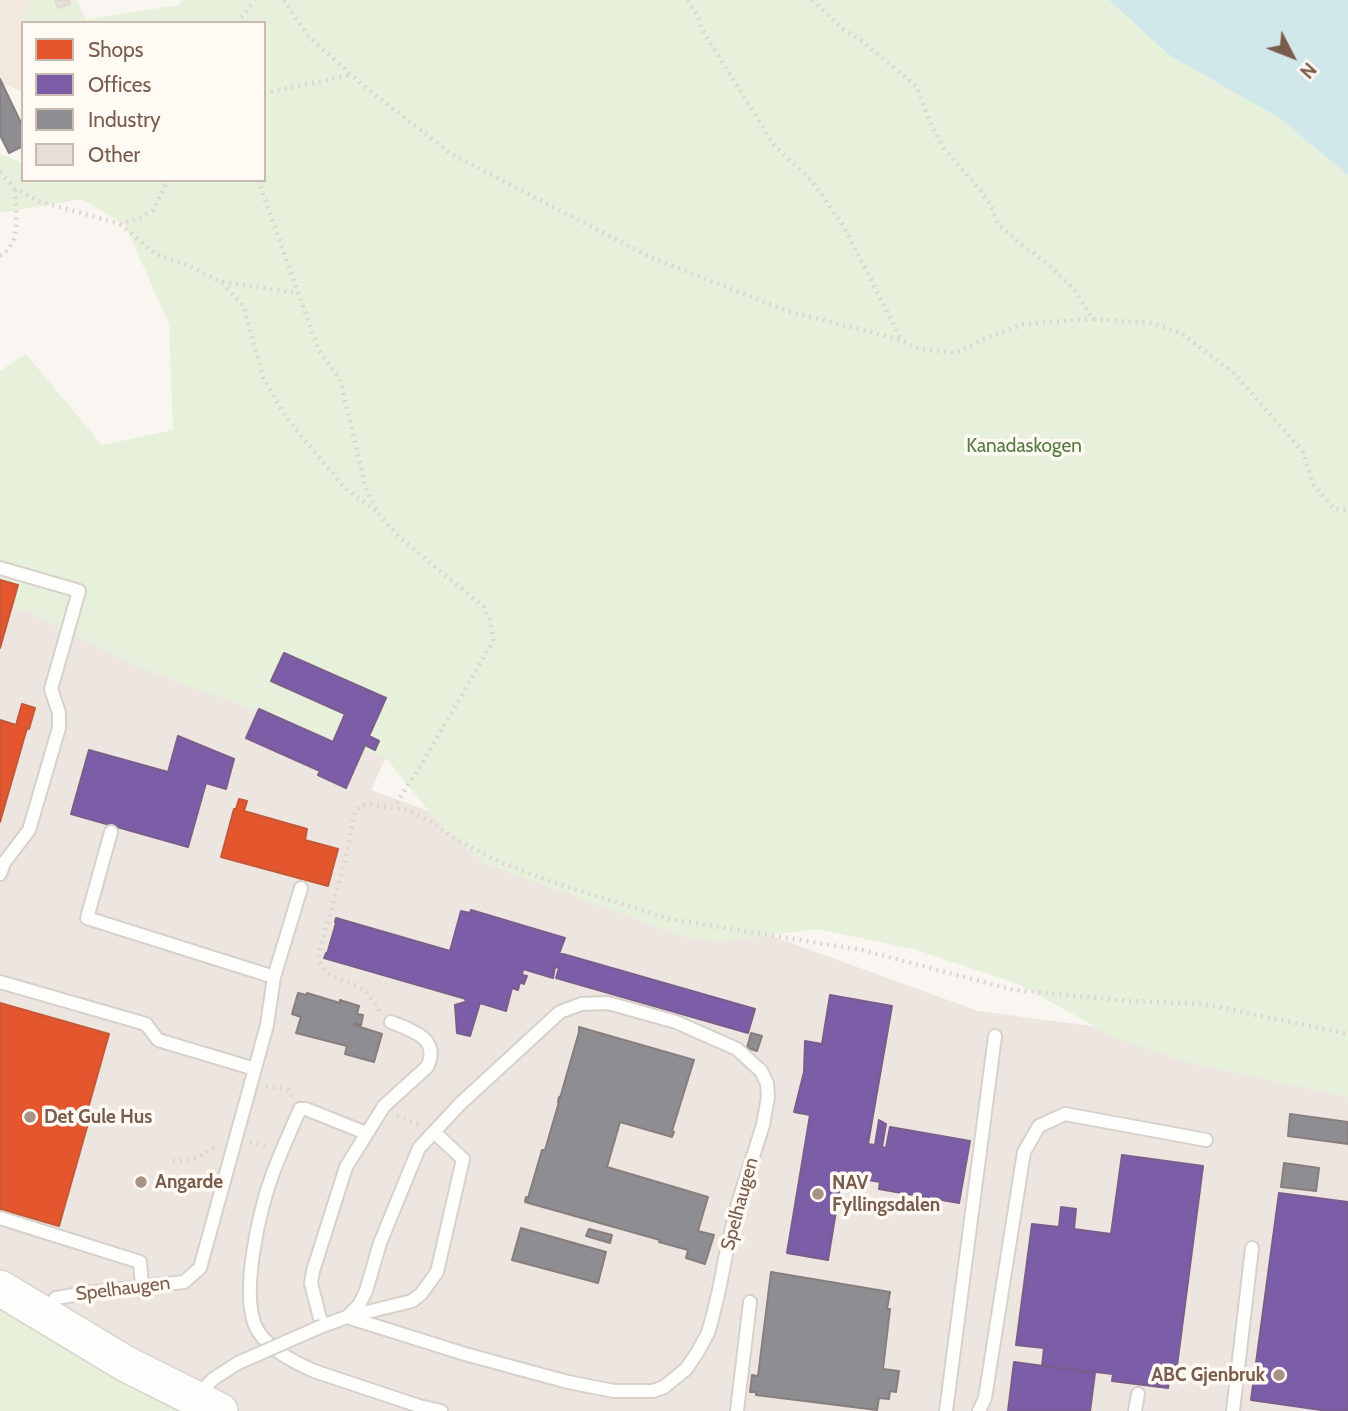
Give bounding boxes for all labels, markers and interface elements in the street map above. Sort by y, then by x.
legend [21,21,266,182]
north arrow [1257,21,1327,91]
text: Shops [88,37,143,62]
text: N [1295,58,1321,83]
text: Offices [88,72,151,97]
text: Industry [88,107,161,132]
text: Other [88,142,140,167]
park label: Kanadaskogen [966,435,1082,457]
place label: Det Gule Hus [44,1106,152,1128]
marker: Det Gule Hus [22,1109,38,1125]
street label: Spelhaugen [717,1155,763,1253]
place label: Angarde [155,1171,223,1193]
place label: NAV Fyllingsdalen [832,1172,940,1216]
marker: Angarde [133,1174,149,1190]
marker: NAV Fyllingsdalen [810,1186,826,1202]
street label: Spelhaugen [74,1272,172,1306]
place label: ABC Gjenbruk [1151,1364,1265,1386]
marker: ABC Gjenbruk [1271,1367,1287,1383]

